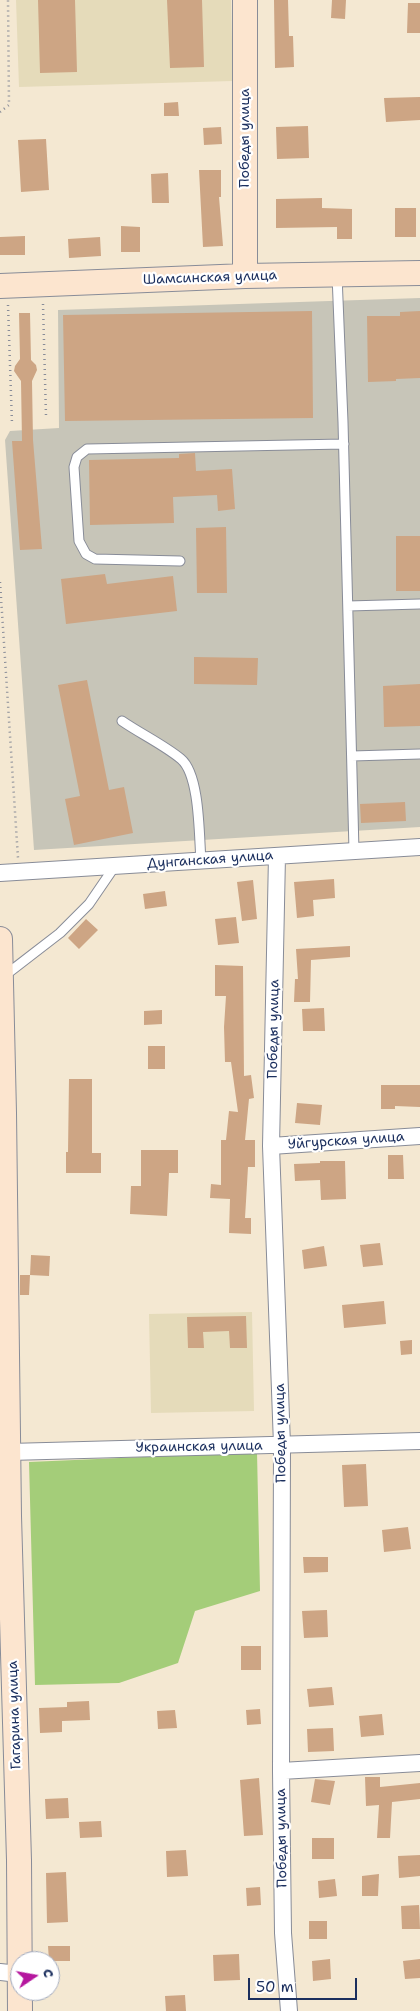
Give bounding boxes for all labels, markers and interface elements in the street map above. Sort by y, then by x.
street label: Победы улица [237,88,253,188]
street label: Шамсинская улица [143,267,277,289]
street label: Дунганская улица [146,847,274,873]
street label: Победы улица [265,979,283,1079]
street label: Уйгурская улица [287,1129,405,1153]
street label: Победы улица [272,1383,290,1483]
street label: Украинская улица [135,1437,263,1457]
street label: Гагарина улица [5,1660,25,1770]
street label: Победы улица [273,1788,291,1888]
north arrow [10,1951,60,2001]
text: С [39,1967,58,1979]
scale bar [250,1968,359,2000]
text: 50 m [256,1977,294,1997]

